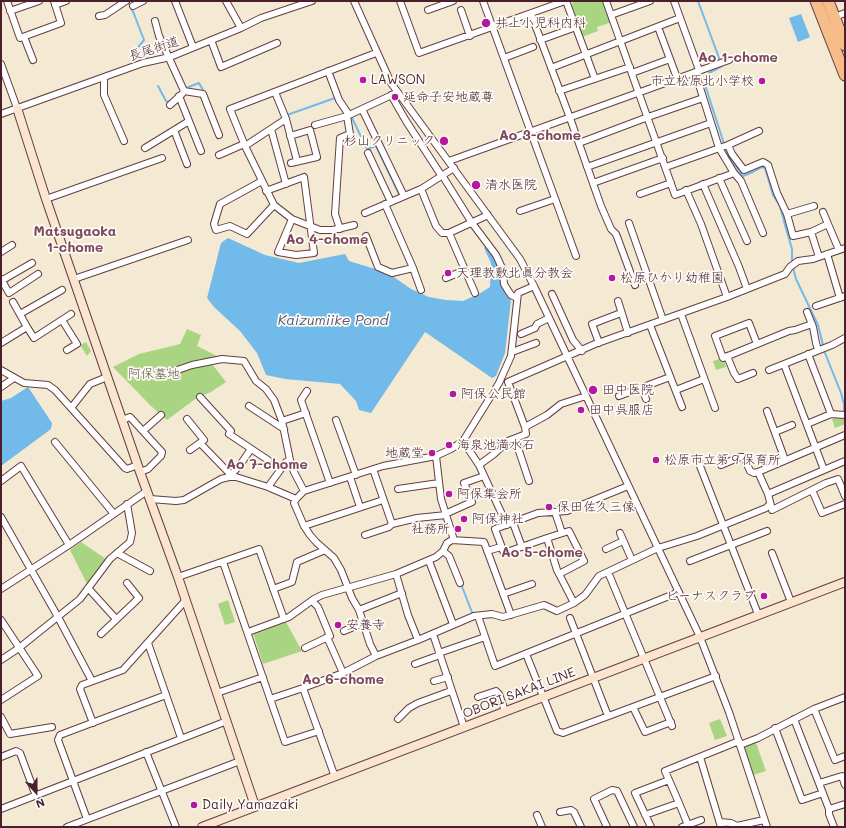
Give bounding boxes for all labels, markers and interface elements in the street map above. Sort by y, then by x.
place label: 井上小児科内科 [495,15,586,31]
marker: 井上小児科内科 [480,17,492,29]
street label: 長尾街道 [127,34,181,64]
district label: Ao 1-chome [698,50,778,66]
place label: LAWSON [371,72,425,88]
place label: 市立松原北小学校 [650,73,754,89]
marker: LAWSON [358,75,368,85]
marker: 市立松原北小学校 [757,76,767,86]
place label: 延命子安地蔵尊 [403,89,494,105]
marker: 延命子安地蔵尊 [390,92,400,102]
district label: Ao 3-chome [499,128,581,144]
place label: 杉山クリニック [344,133,435,149]
marker: 杉山クリニック [438,135,450,147]
place label: 清水医院 [485,177,537,193]
marker: 清水医院 [470,179,482,191]
district label: Matsugaoka 1-chome [34,224,116,256]
district label: Ao 4-chome [286,232,368,248]
place label: 天理教敷北眞分教会 [456,265,573,281]
marker: 天理教敷北眞分教会 [443,268,453,278]
place label: 松原ひかり幼稚園 [620,270,724,286]
marker: 松原ひかり幼稚園 [607,273,617,283]
water label: Kaizumiike Pond [278,313,388,329]
park label: 阿保墓地 [128,366,180,382]
place label: 田中医院 [602,382,654,398]
marker: 田中医院 [587,384,599,396]
place label: 阿保公民館 [461,386,526,402]
marker: 阿保公民館 [448,389,458,399]
place label: 田中呉服店 [589,402,654,418]
marker: 田中呉服店 [576,405,586,415]
place label: 海泉池満水石 [457,437,535,453]
marker: 海泉池満水石 [444,440,454,450]
place label: 地蔵堂 [385,445,424,461]
marker: 地蔵堂 [427,448,437,458]
place label: 松原市立第９保育所 [664,452,781,468]
marker: 松原市立第９保育所 [651,455,661,465]
district label: Ao 7-chome [226,457,308,473]
place label: 阿保集会所 [457,486,522,502]
marker: 阿保集会所 [444,489,454,499]
place label: 保田佐久三像 [557,499,635,515]
marker: 保田佐久三像 [544,502,554,512]
place label: 阿保神社 [472,511,524,527]
marker: 阿保神社 [459,514,469,524]
place label: 社務所 [411,521,450,537]
marker: 社務所 [453,524,463,534]
district label: Ao 5-chome [501,545,583,561]
place label: ビーナスクラブ [666,588,756,604]
marker: ビーナスクラブ [759,591,769,601]
place label: 安養寺 [346,617,385,633]
marker: 安養寺 [333,620,343,630]
street label: OBORI SAKAI LINE [460,664,578,722]
district label: Ao 6-chome [302,672,384,688]
north arrow [16,772,56,812]
text: N [34,795,47,812]
place label: Daily Yamazaki [202,797,298,813]
marker: Daily Yamazaki [189,800,199,810]

